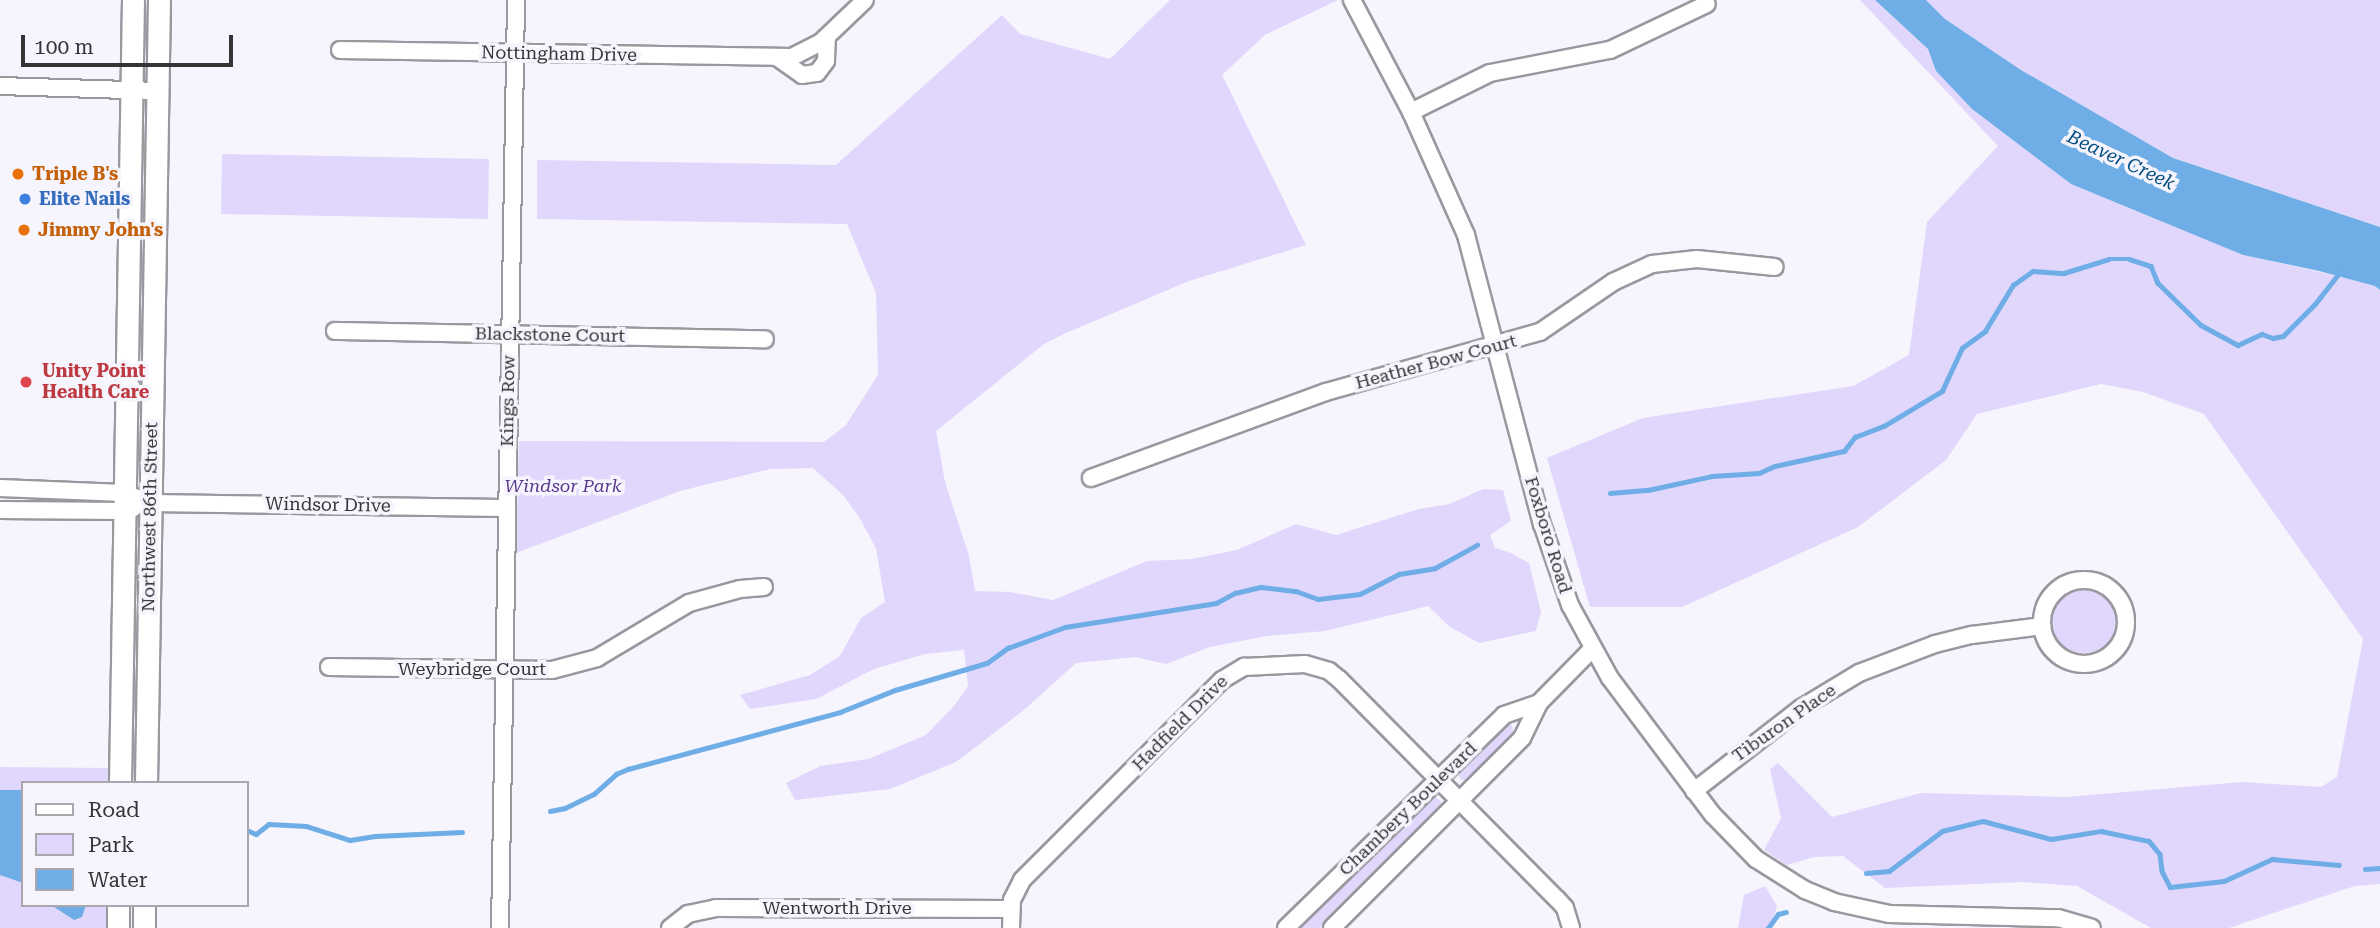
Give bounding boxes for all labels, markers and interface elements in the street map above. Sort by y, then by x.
scale bar [24,21,236,65]
text: 100 m [34,35,94,59]
street label: Nottingham Drive [481,42,637,66]
water label: Beaver Creek [2064,125,2178,195]
place label: Triple B's [32,163,118,185]
marker: Triple B's [10,166,26,182]
place label: Elite Nails [39,188,130,210]
marker: Elite Nails [17,191,33,207]
place label: Jimmy John's [38,219,163,241]
marker: Jimmy John's [16,222,32,238]
street label: Blackstone Court [475,323,625,347]
street label: Heather Bow Court [1353,330,1519,394]
street label: Kings Row [496,355,520,447]
place label: Unity Point Health Care [42,361,149,404]
marker: Unity Point Health Care [16,372,36,392]
street label: Northwest 86th Street [138,422,162,612]
street label: Foxboro Road [1520,474,1576,596]
park label: Windsor Park [505,475,621,497]
street label: Windsor Drive [265,493,391,517]
street label: Weybridge Court [398,658,546,680]
street label: Hadfield Drive [1128,671,1232,775]
street label: Tiburon Place [1728,679,1840,767]
street label: Chambery Boulevard [1335,738,1481,880]
legend [21,781,248,907]
text: Road [88,798,140,822]
text: Park [88,833,134,857]
text: Water [88,868,147,892]
street label: Wentworth Drive [762,897,912,919]

